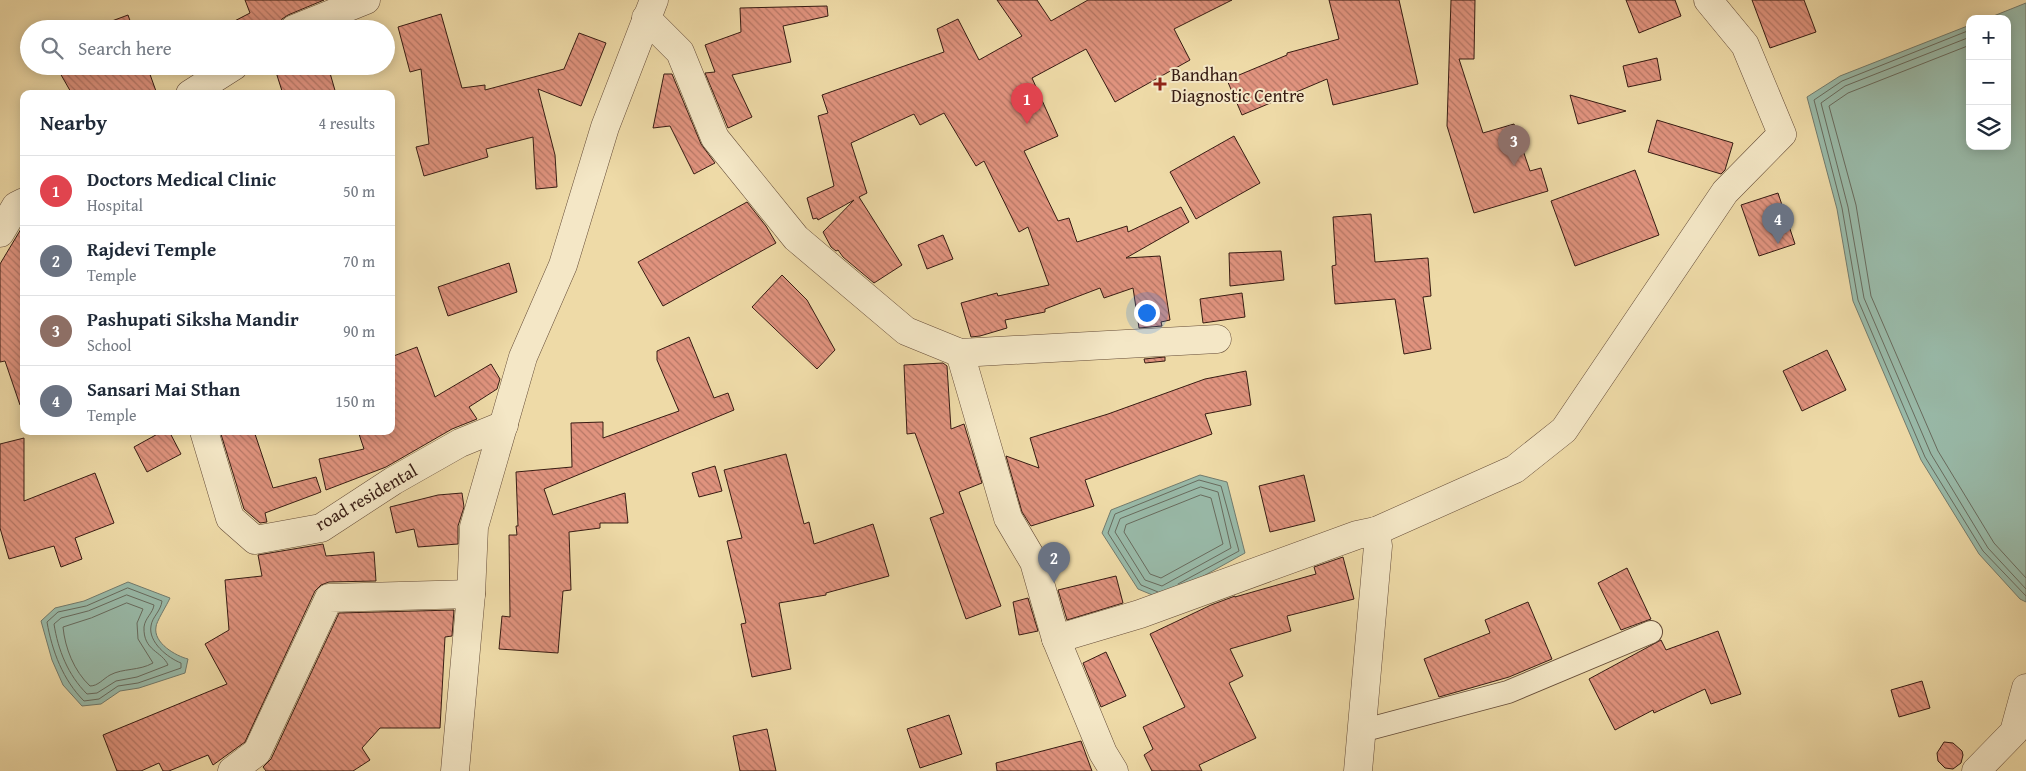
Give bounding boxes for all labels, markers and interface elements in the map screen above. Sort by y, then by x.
map controls [1966,15,2011,150]
button: + [1966,15,2011,60]
search box [20,20,395,75]
icon: search [38,34,66,62]
text: Search here [78,34,172,62]
button: − [1966,60,2011,105]
place label: Bandhan Diagnostic Centre [1171,61,1305,109]
marker: Bandhan Diagnostic Centre [1153,77,1167,91]
pin: 1 [1011,83,1043,124]
button: layers [1966,105,2011,150]
text: Nearby [40,107,107,138]
text: 4 results [318,111,375,135]
pin: 3 [1498,125,1530,166]
text: Doctors Medical Clinic [87,165,276,193]
text: 1 [52,179,60,203]
text: 50 m [343,179,375,203]
text: Hospital [87,193,143,217]
pin: 4 [1762,203,1794,244]
text: Rajdevi Temple [87,235,216,263]
text: 2 [52,249,60,273]
text: 70 m [343,249,375,273]
text: Temple [87,263,137,287]
your location [1134,300,1160,326]
text: Pashupati Siksha Mandir [87,305,299,333]
text: 3 [52,319,60,343]
text: 90 m [343,319,375,343]
text: School [87,333,131,357]
text: Sansari Mai Sthan [87,375,240,403]
text: 4 [52,389,60,413]
text: 150 m [335,389,375,413]
text: Temple [87,403,137,427]
street label: road residental [310,457,422,537]
pin: 2 [1038,542,1070,583]

